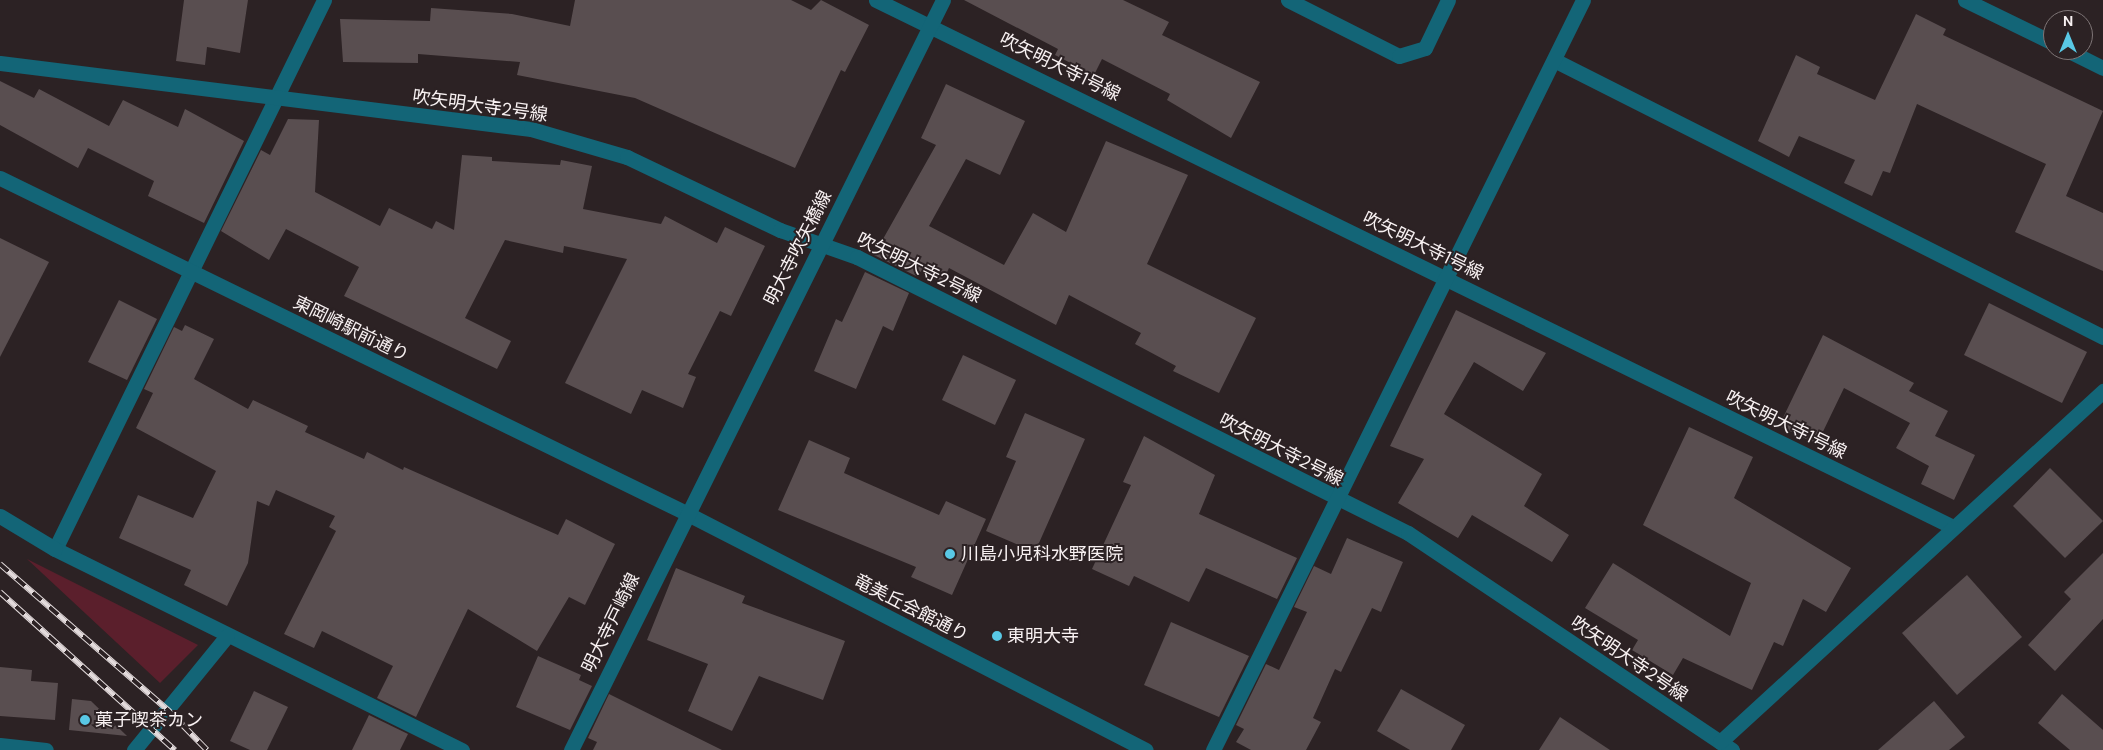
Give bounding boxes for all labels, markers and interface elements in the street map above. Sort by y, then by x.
north arrow [2043,10,2093,60]
text: N [2063,12,2073,30]
street label: 吹矢明大寺1号線 [996,28,1124,106]
street label: 吹矢明大寺2号線 [411,86,549,126]
street label: 明大寺吹矢橋線 [760,187,836,309]
street label: 吹矢明大寺1号線 [1359,207,1487,285]
street label: 吹矢明大寺2号線 [853,228,985,308]
street label: 東岡崎駅前通り [290,292,412,366]
street label: 吹矢明大寺1号線 [1722,386,1850,464]
street label: 吹矢明大寺2号線 [1215,409,1347,491]
place label: 川島小児科水野医院 [961,543,1123,565]
marker: 川島小児科水野医院 [943,547,957,561]
street label: 明大寺戸崎線 [578,570,644,676]
street label: 竜美丘会館通り [850,570,972,646]
street label: 吹矢明大寺2号線 [1566,612,1692,706]
place label: 東明大寺 [1007,625,1079,647]
marker: 東明大寺 [991,630,1003,642]
place label: 菓子喫茶カン [95,709,203,731]
marker: 菓子喫茶カン [79,714,91,726]

